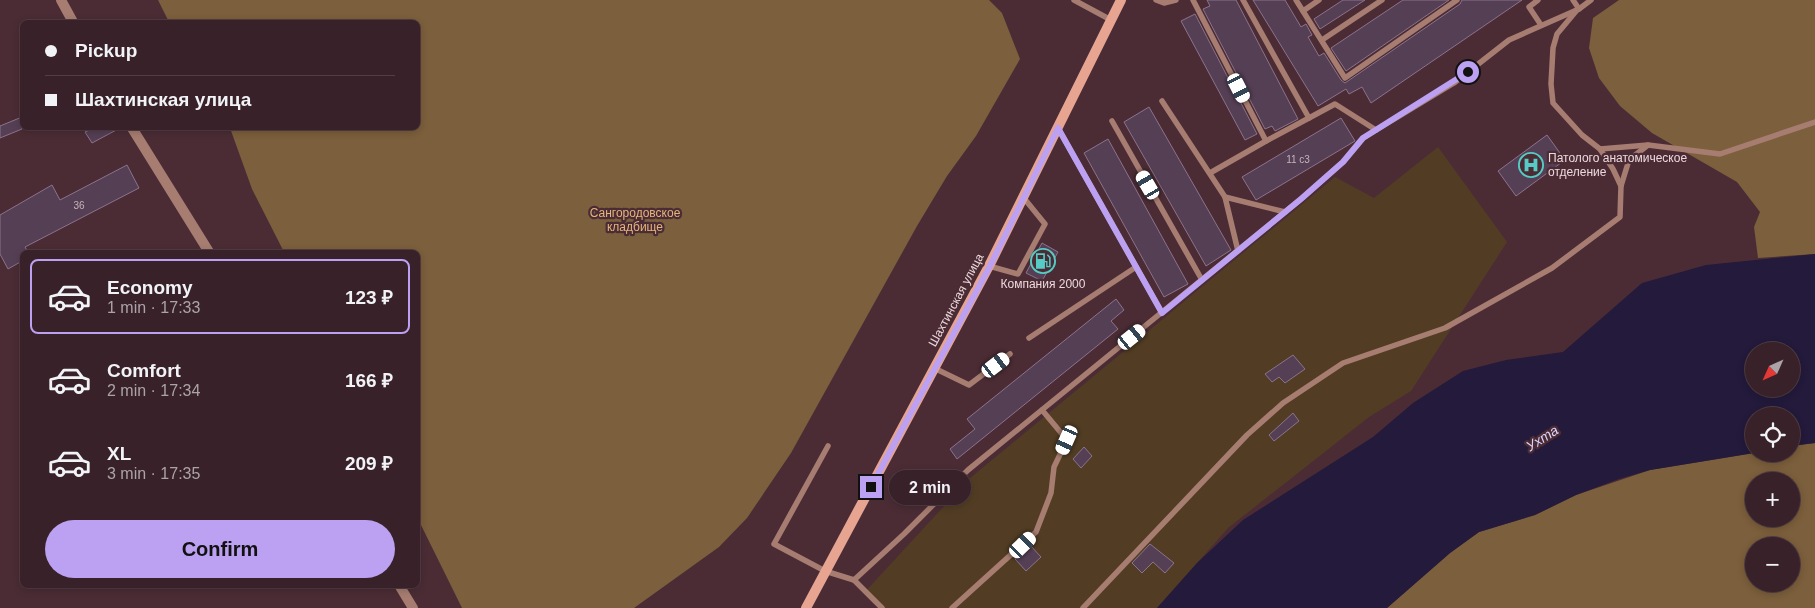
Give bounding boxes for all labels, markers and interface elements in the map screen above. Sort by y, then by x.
text: Pickup [75,40,137,61]
route start [1457,61,1479,83]
car [1225,71,1252,105]
text: Шахтинская улица [75,89,251,110]
place label: Патолого анатомическое отделение [1548,151,1687,179]
hospital icon: Патолого анатомическое отделение [1518,152,1544,178]
house number: 11 с3 [1286,154,1310,165]
car [1134,168,1161,202]
house number: 36 [73,200,85,211]
park label: Сангородовское кладбище [590,206,681,234]
fuel station icon: Компания 2000 [1030,248,1056,274]
street label: Шахтинская улица [926,251,987,349]
icon: car [47,274,92,319]
text: Economy [107,277,193,298]
place label: Компания 2000 [1001,277,1086,291]
text: 123 ₽ [345,287,393,308]
text: 1 min · 17:33 [107,299,200,316]
car [1115,322,1148,352]
north arrow [1745,342,1800,398]
map controls [1745,342,1800,592]
car [979,350,1012,380]
icon: car [47,357,92,402]
text: Comfort [107,360,181,381]
text: 166 ₽ [345,370,393,391]
text: 2 min · 17:34 [107,382,200,399]
button: locate [1745,407,1800,462]
water label: Ухта [1522,422,1561,455]
car [1054,423,1079,457]
icon: car [47,440,92,485]
text: XL [107,443,131,464]
text: 209 ₽ [345,453,393,474]
text: 3 min · 17:35 [107,465,200,482]
callout: 2 min [888,470,971,504]
button: + [1745,472,1800,527]
route end [860,476,882,498]
text: 2 min [909,479,951,496]
button: Confirm [45,520,395,578]
car [1006,529,1039,561]
button: − [1745,537,1800,592]

